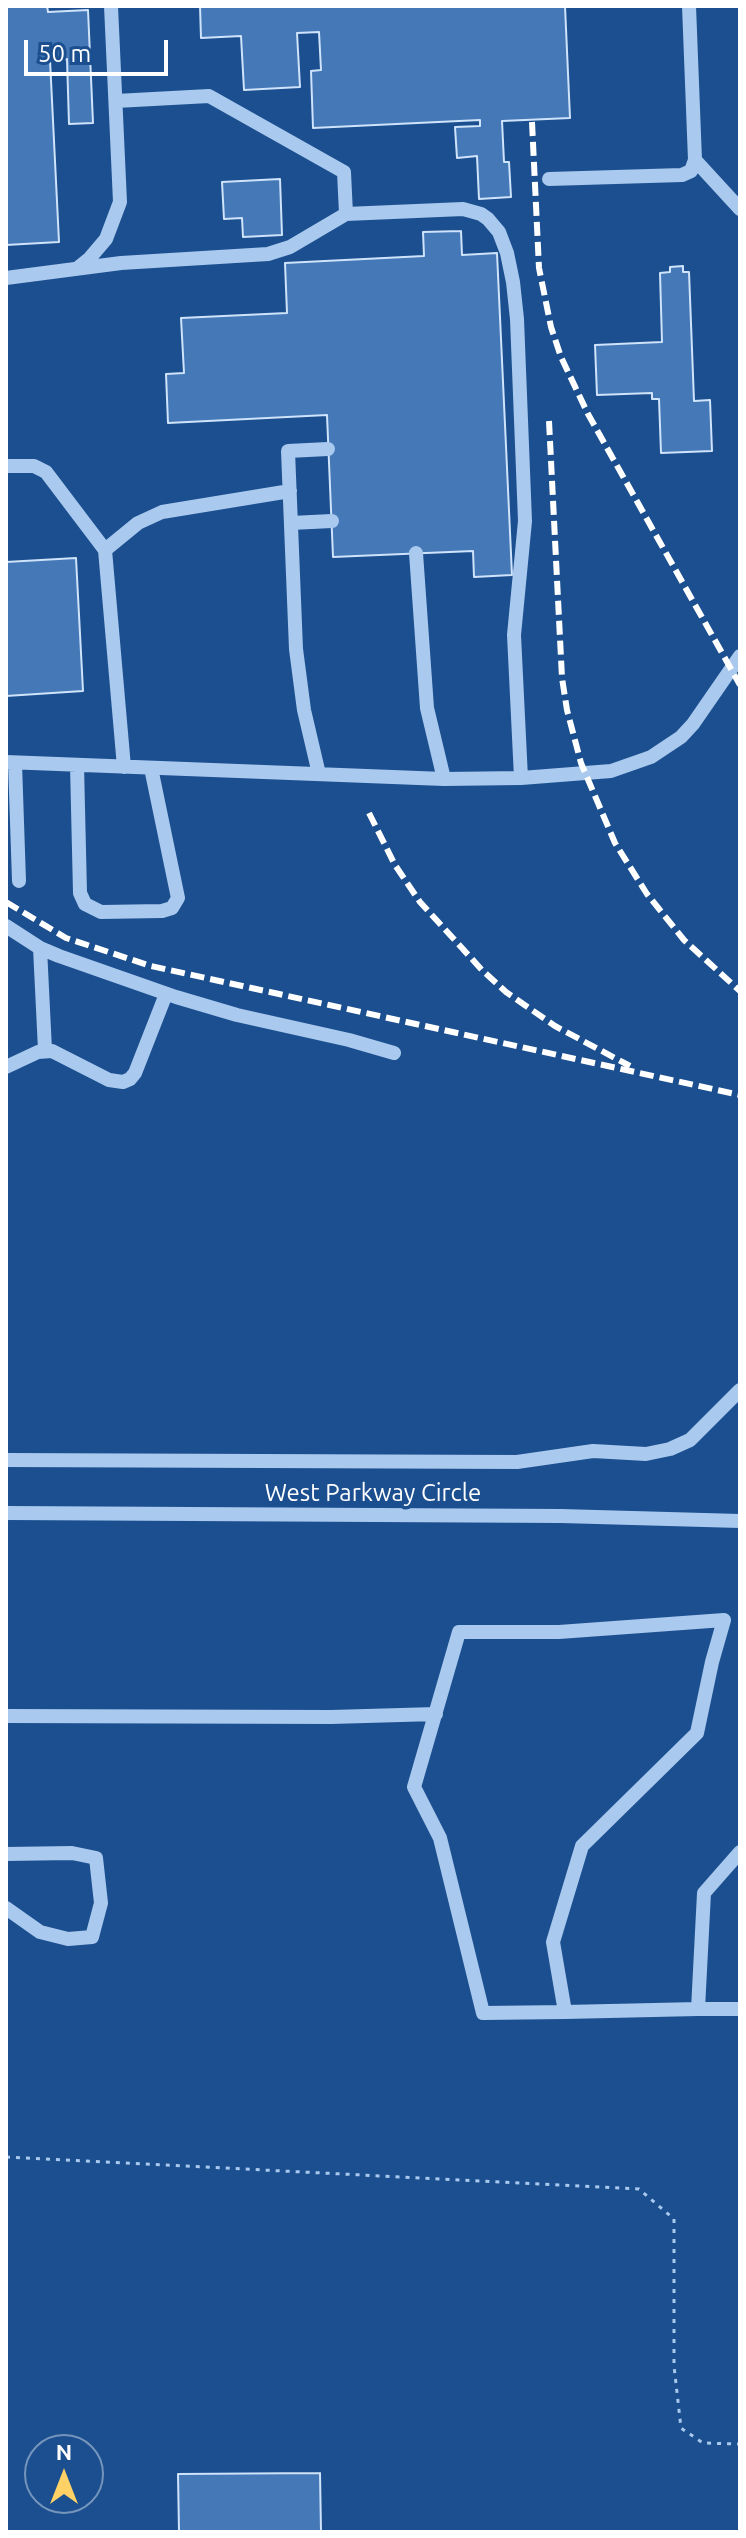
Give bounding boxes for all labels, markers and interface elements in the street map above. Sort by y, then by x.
scale bar [28,24,172,74]
text: 50 m [38,40,91,67]
street label: West Parkway Circle [265,1479,481,1507]
north arrow [24,2434,104,2514]
text: N [56,2439,72,2464]

